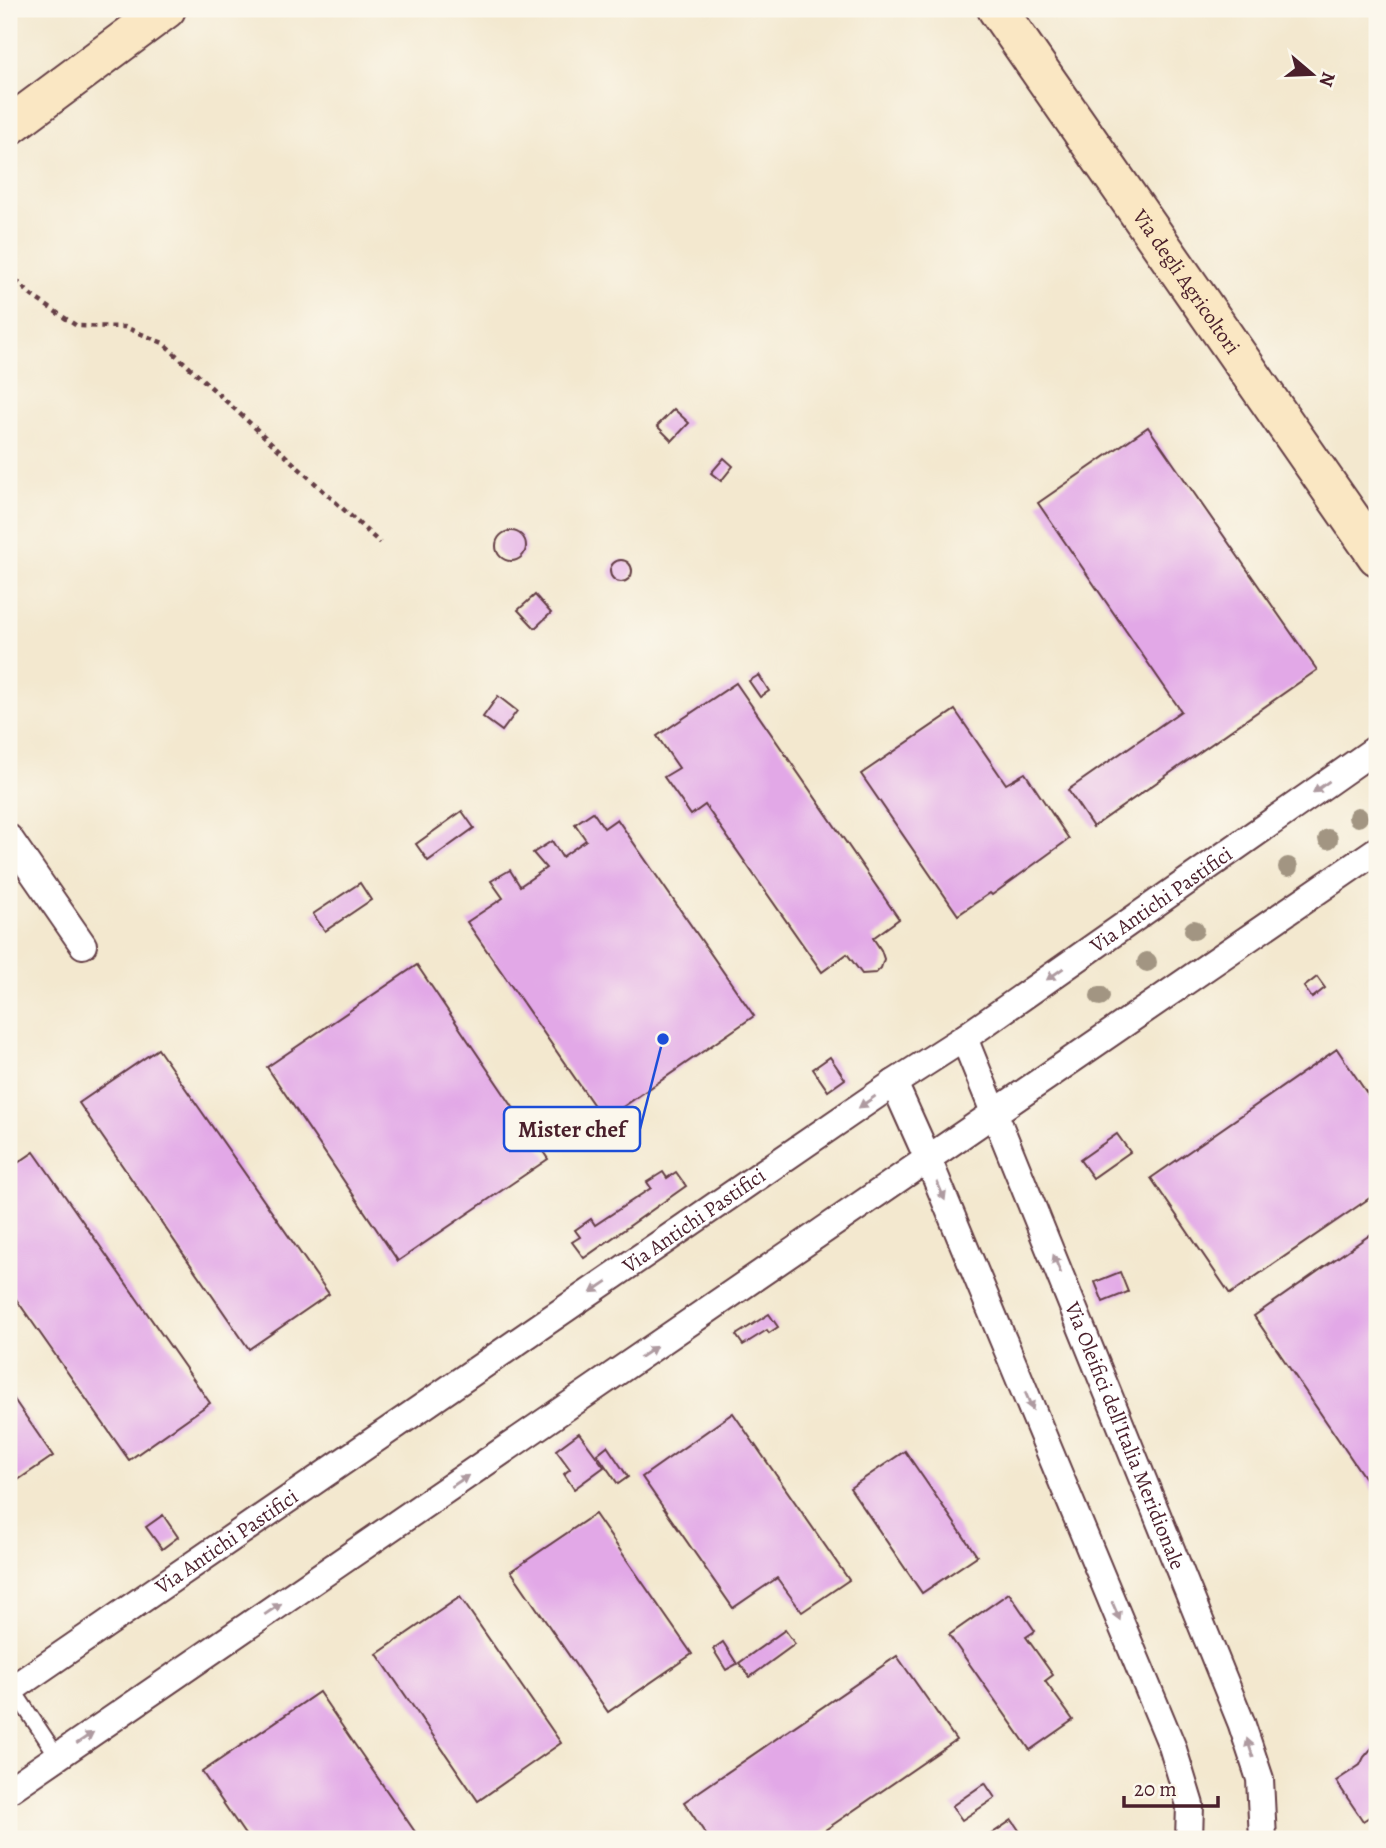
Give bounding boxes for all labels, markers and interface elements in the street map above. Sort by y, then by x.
north arrow [1278,38,1348,108]
text: N [1313,68,1342,90]
street label: Via degli Agricoltori [1126,203,1247,360]
one-way arrow [1312,780,1330,794]
street label: Via Antichi Pastifici [1084,840,1238,960]
one-way arrow [1046,967,1064,981]
one-way arrow [858,1095,876,1109]
callout: Mister chef [504,1107,640,1151]
text: Mister chef [518,1114,629,1145]
street label: Via Antichi Pastifici [616,1161,771,1280]
one-way arrow [936,1180,947,1201]
one-way arrow [1051,1253,1062,1274]
one-way arrow [589,1280,608,1293]
street label: Via Oleifici dell'Italia Meridionale [1058,1297,1192,1574]
one-way arrow [639,1345,657,1359]
one-way arrow [1023,1390,1034,1411]
one-way arrow [451,1475,470,1488]
street label: Via Antichi Pastifici [149,1482,304,1601]
one-way arrow [1110,1601,1121,1622]
one-way arrow [264,1602,282,1616]
one-way arrow [76,1731,94,1745]
one-way arrow [1244,1738,1255,1759]
scale bar [1124,1764,1218,1808]
text: 20 m [1134,1775,1177,1803]

